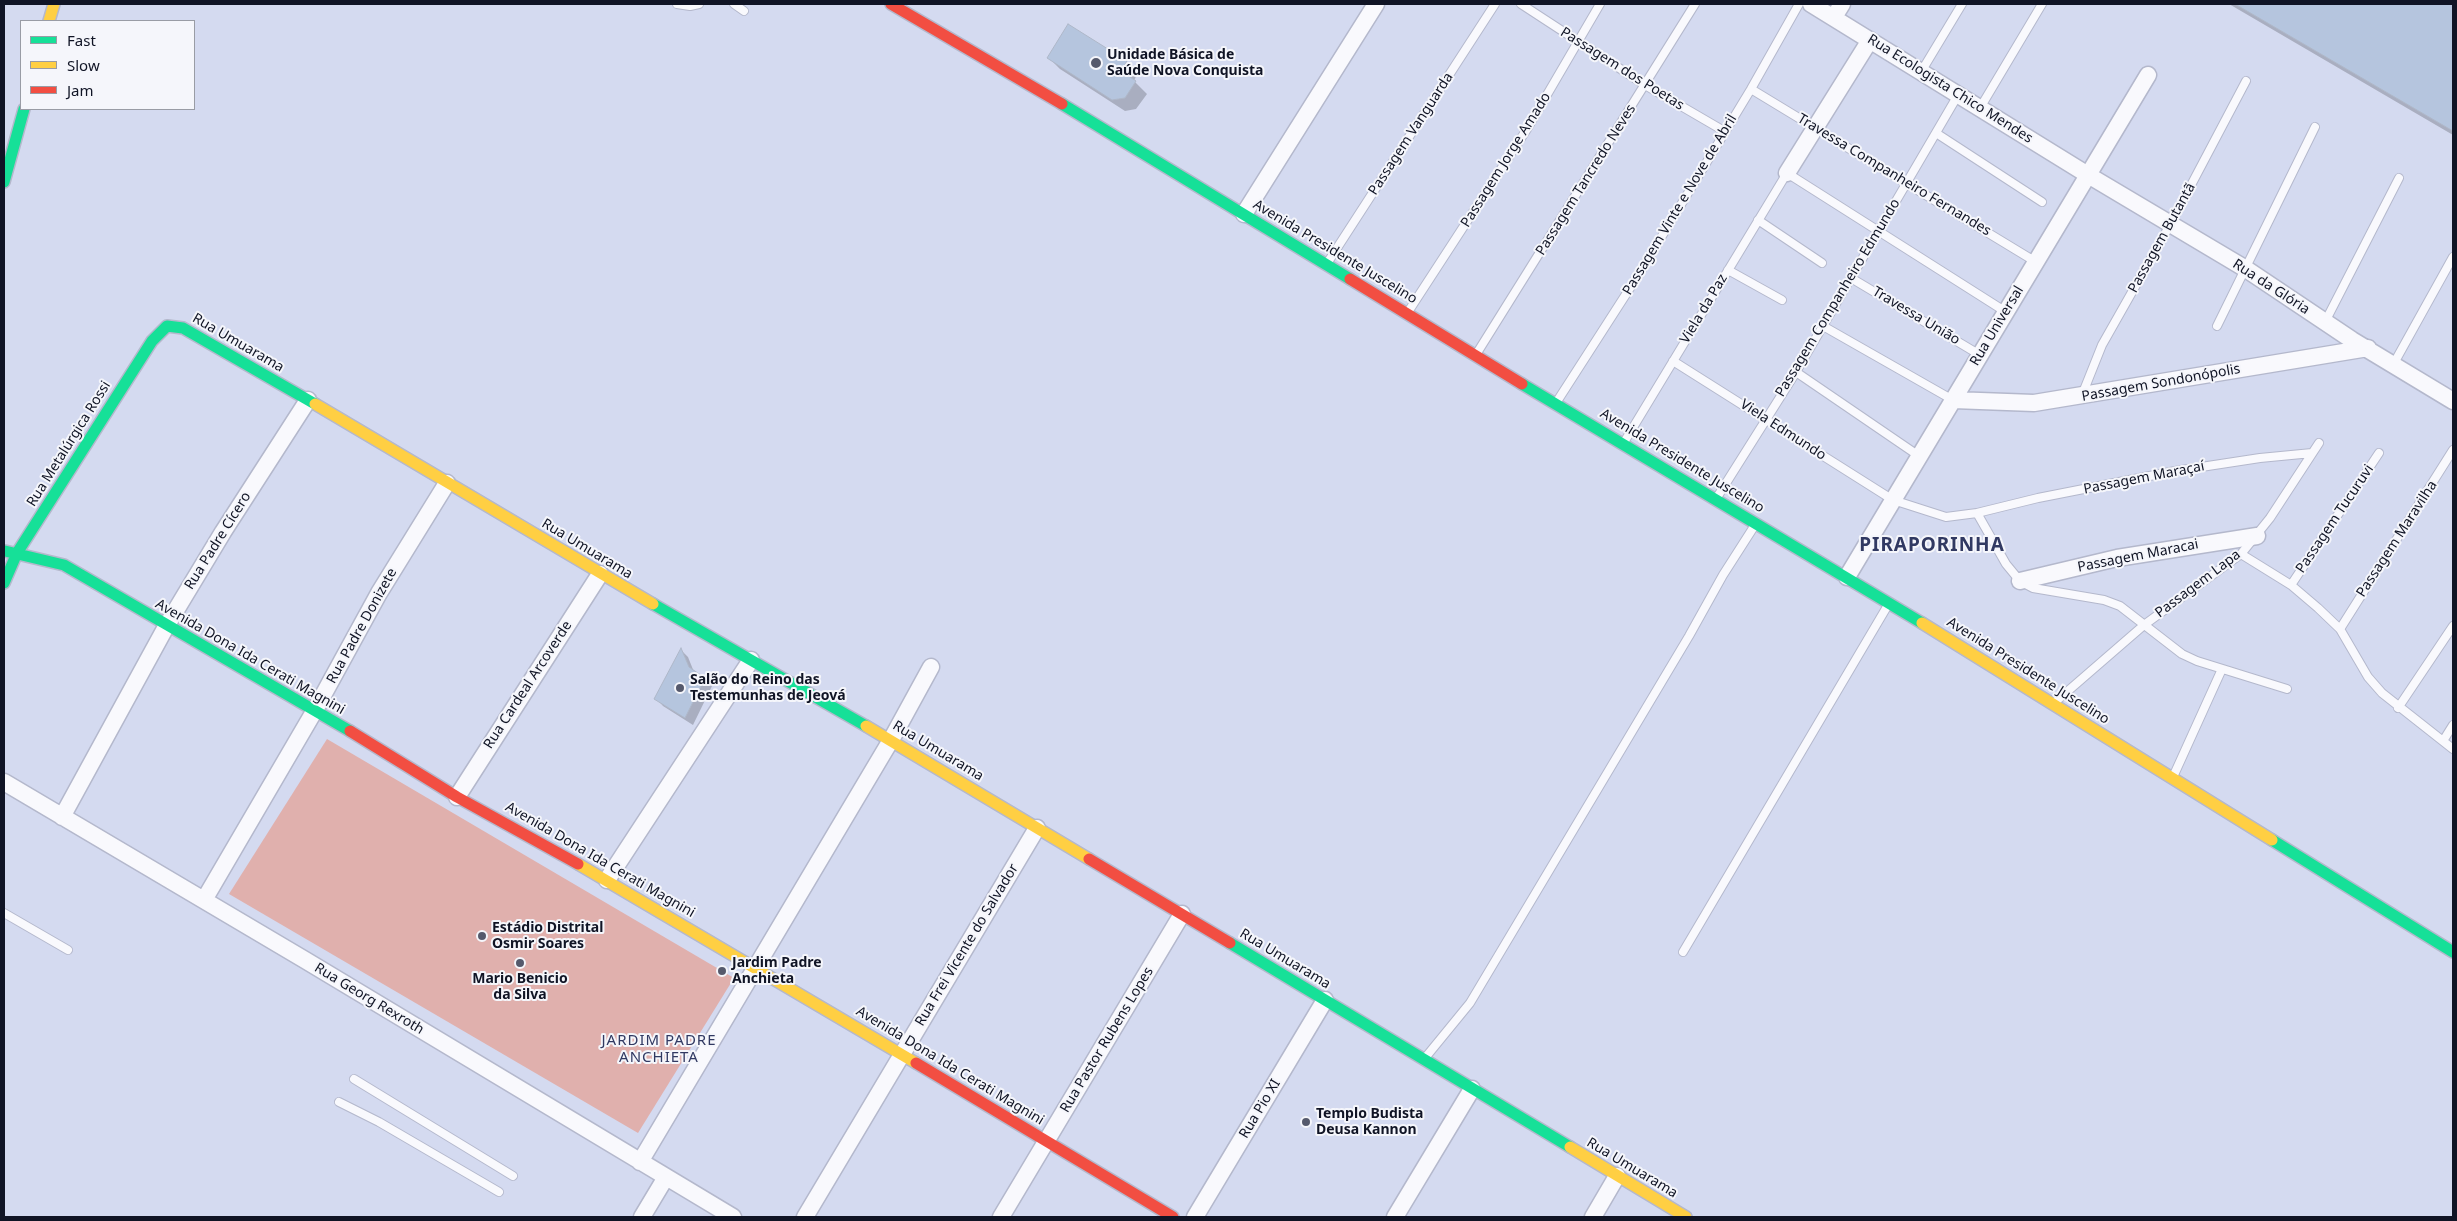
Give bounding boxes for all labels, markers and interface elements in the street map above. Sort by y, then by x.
legend [20,20,195,110]
street label: Passagem dos Poetas [1557,24,1687,114]
text: Fast [67,30,96,50]
street label: Rua Ecologista Chico Mendes [1864,31,2036,147]
place label: Unidade Básica de Saúde Nova Conquista [1107,47,1263,80]
text: Slow [67,55,100,75]
marker: Unidade Básica de Saúde Nova Conquista [1089,56,1103,70]
street label: Passagem Vanguarda [1365,70,1457,198]
text: Jam [67,80,94,100]
street label: Passagem Jorge Amado [1458,89,1554,231]
street label: Passagem Tancredo Neves [1533,101,1639,259]
street label: Travessa Companheiro Fernandes [1794,110,1994,240]
street label: Passagem Vinte e Nove de Abril [1619,112,1741,298]
street label: Passagem Butantã [2125,180,2199,296]
street label: Avenida Presidente Juscelino [1250,196,1420,308]
street label: Passagem Companheiro Edmundo [1772,196,1904,400]
street label: Rua da Glória [2229,256,2313,318]
street label: Viela da Paz [1677,271,1731,347]
street label: Travessa União [1869,283,1963,349]
street label: Rua Universal [1967,283,2027,369]
street label: Rua Umuarama [189,310,287,376]
street label: Passagem Sondonópolis [2080,361,2242,405]
street label: Rua Metalúrgica Rossi [23,378,115,510]
street label: Viela Edmundo [1737,396,1829,464]
street label: Avenida Presidente Juscelino [1597,405,1767,517]
street label: Passagem Maraçaí [2082,458,2206,498]
street label: Passagem Tucuruvi [2293,462,2377,576]
street label: Passagem Maravilha [2353,478,2441,600]
street label: Rua Padre Cícero [181,489,255,593]
street label: Rua Umuarama [539,515,635,583]
district label: PIRAPORINHA [1858,535,2006,557]
street label: Passagem Maracai [2076,536,2200,576]
street label: Passagem Lapa [2152,546,2244,622]
street label: Rua Padre Donizete [323,565,401,687]
street label: Avenida Dona Ida Cerati Magnini [152,596,348,718]
street label: Avenida Presidente Juscelino [1944,614,2112,728]
street label: Rua Cardeal Arcoverde [480,618,576,752]
place label: Salão do Reino das Testemunhas de Jeová [690,672,846,704]
marker: Salão do Reino das Testemunhas de Jeová [674,682,686,694]
street label: Rua Umuarama [890,717,986,785]
street label: Avenida Dona Ida Cerati Magnini [502,799,698,921]
street label: Rua Frei Vicente do Salvador [912,861,1022,1029]
place label: Estádio Distrital Osmir Soares [492,920,603,952]
street label: Rua Umuarama [1237,925,1333,993]
marker: Estádio Distrital Osmir Soares [476,930,488,942]
place label: Jardim Padre Anchieta [732,955,822,988]
marker: Mario Benicio da Silva [514,957,526,969]
street label: Rua Georg Rexroth [311,960,427,1038]
street label: Rua Pastor Rubens Lopes [1057,964,1157,1116]
marker: Jardim Padre Anchieta [716,965,728,977]
place label: Mario Benicio da Silva [472,971,568,1004]
street label: Avenida Dona Ida Cerati Magnini [853,1003,1047,1129]
district label: JARDIM PADRE ANCHIETA [600,1032,718,1067]
street label: Rua Pio XI [1236,1076,1284,1142]
place label: Templo Budista Deusa Kannon [1316,1106,1423,1138]
marker: Templo Budista Deusa Kannon [1300,1116,1312,1128]
street label: Rua Umuarama [1584,1134,1680,1202]

